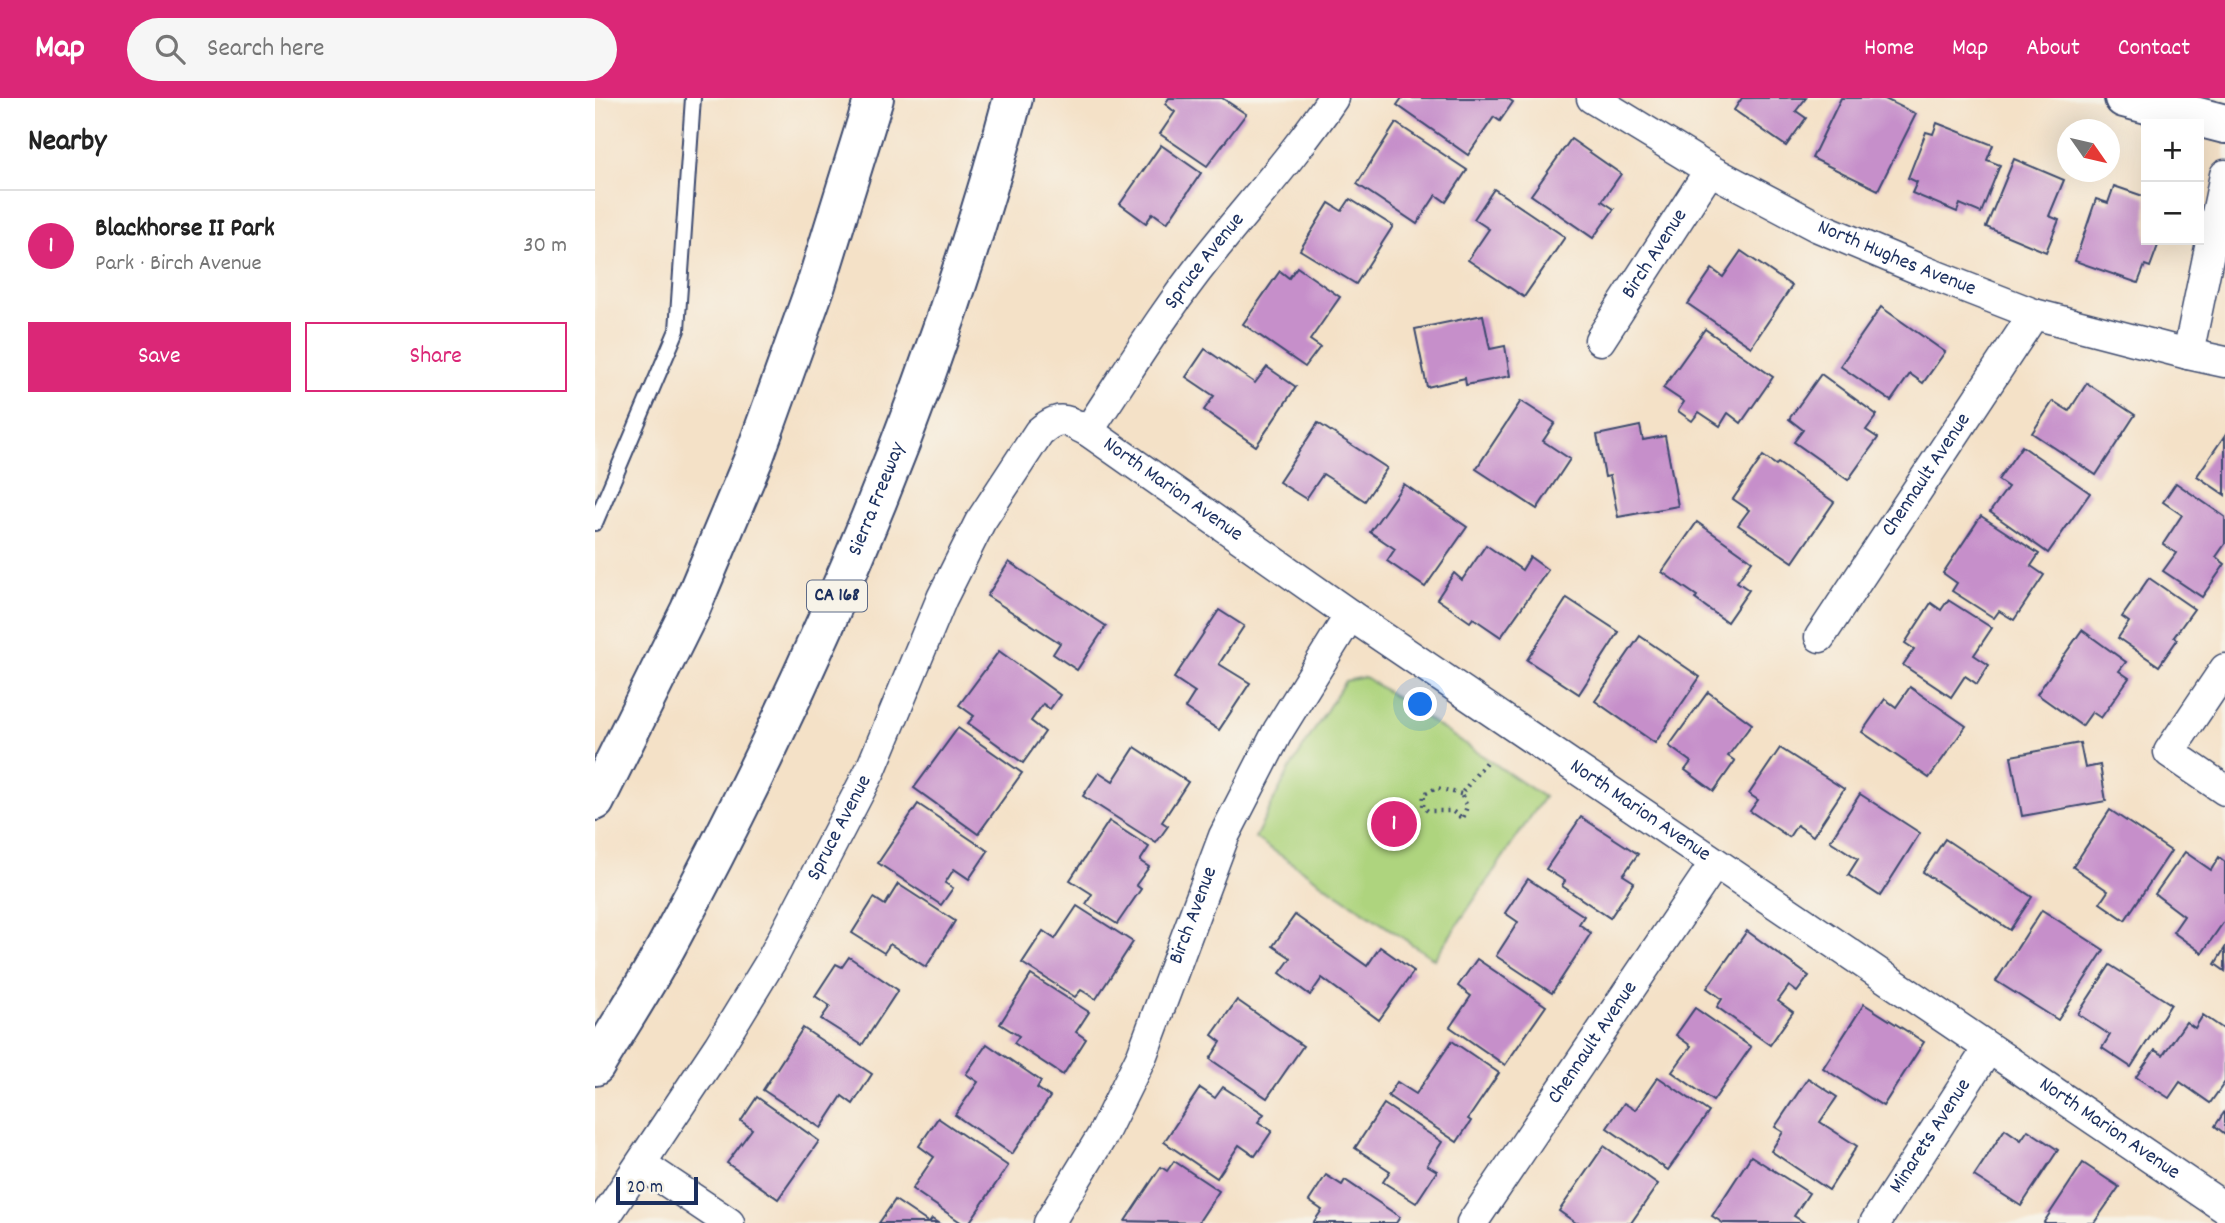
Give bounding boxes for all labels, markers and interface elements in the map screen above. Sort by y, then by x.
search box [127,18,617,81]
text: Map [35,26,85,73]
icon: search [151,30,189,68]
text: Search here [207,31,325,68]
text: Home [1864,32,1914,66]
text: Map [1952,32,1988,66]
text: About [2026,32,2080,66]
text: Contact [2118,32,2190,66]
north arrow [2057,119,2120,182]
map controls [2141,119,2204,245]
button: + [2141,119,2204,182]
text: Nearby [28,122,106,165]
button: − [2141,182,2204,245]
street label: Birch Avenue [1615,203,1696,305]
street label: Spruce Avenue [1158,207,1253,316]
text: Blackhorse II Park [95,211,275,248]
street label: North Hughes Avenue [1812,213,1980,305]
text: 1 [48,230,54,263]
text: 30 m [523,230,567,263]
text: Park · Birch Avenue [95,248,262,281]
button: Save [28,322,291,392]
button: Share [305,322,567,392]
street label: Chennault Avenue [1875,408,1979,543]
street label: North Marion Avenue [1096,431,1248,550]
street label: Sierra Freeway [841,438,914,561]
road number: CA 168 [807,580,867,611]
your location [1403,687,1437,721]
street label: North Marion Avenue [1563,753,1716,870]
street label: Spruce Avenue [800,770,880,887]
pin: 1 [1371,798,1417,850]
street label: Birch Avenue [1162,863,1226,969]
street label: Chennault Avenue [1541,976,1646,1111]
street label: North Marion Avenue [2032,1071,2186,1188]
street label: Minarets Avenue [1883,1073,1980,1200]
scale bar [616,1174,698,1206]
text: 20 m [627,1175,663,1202]

